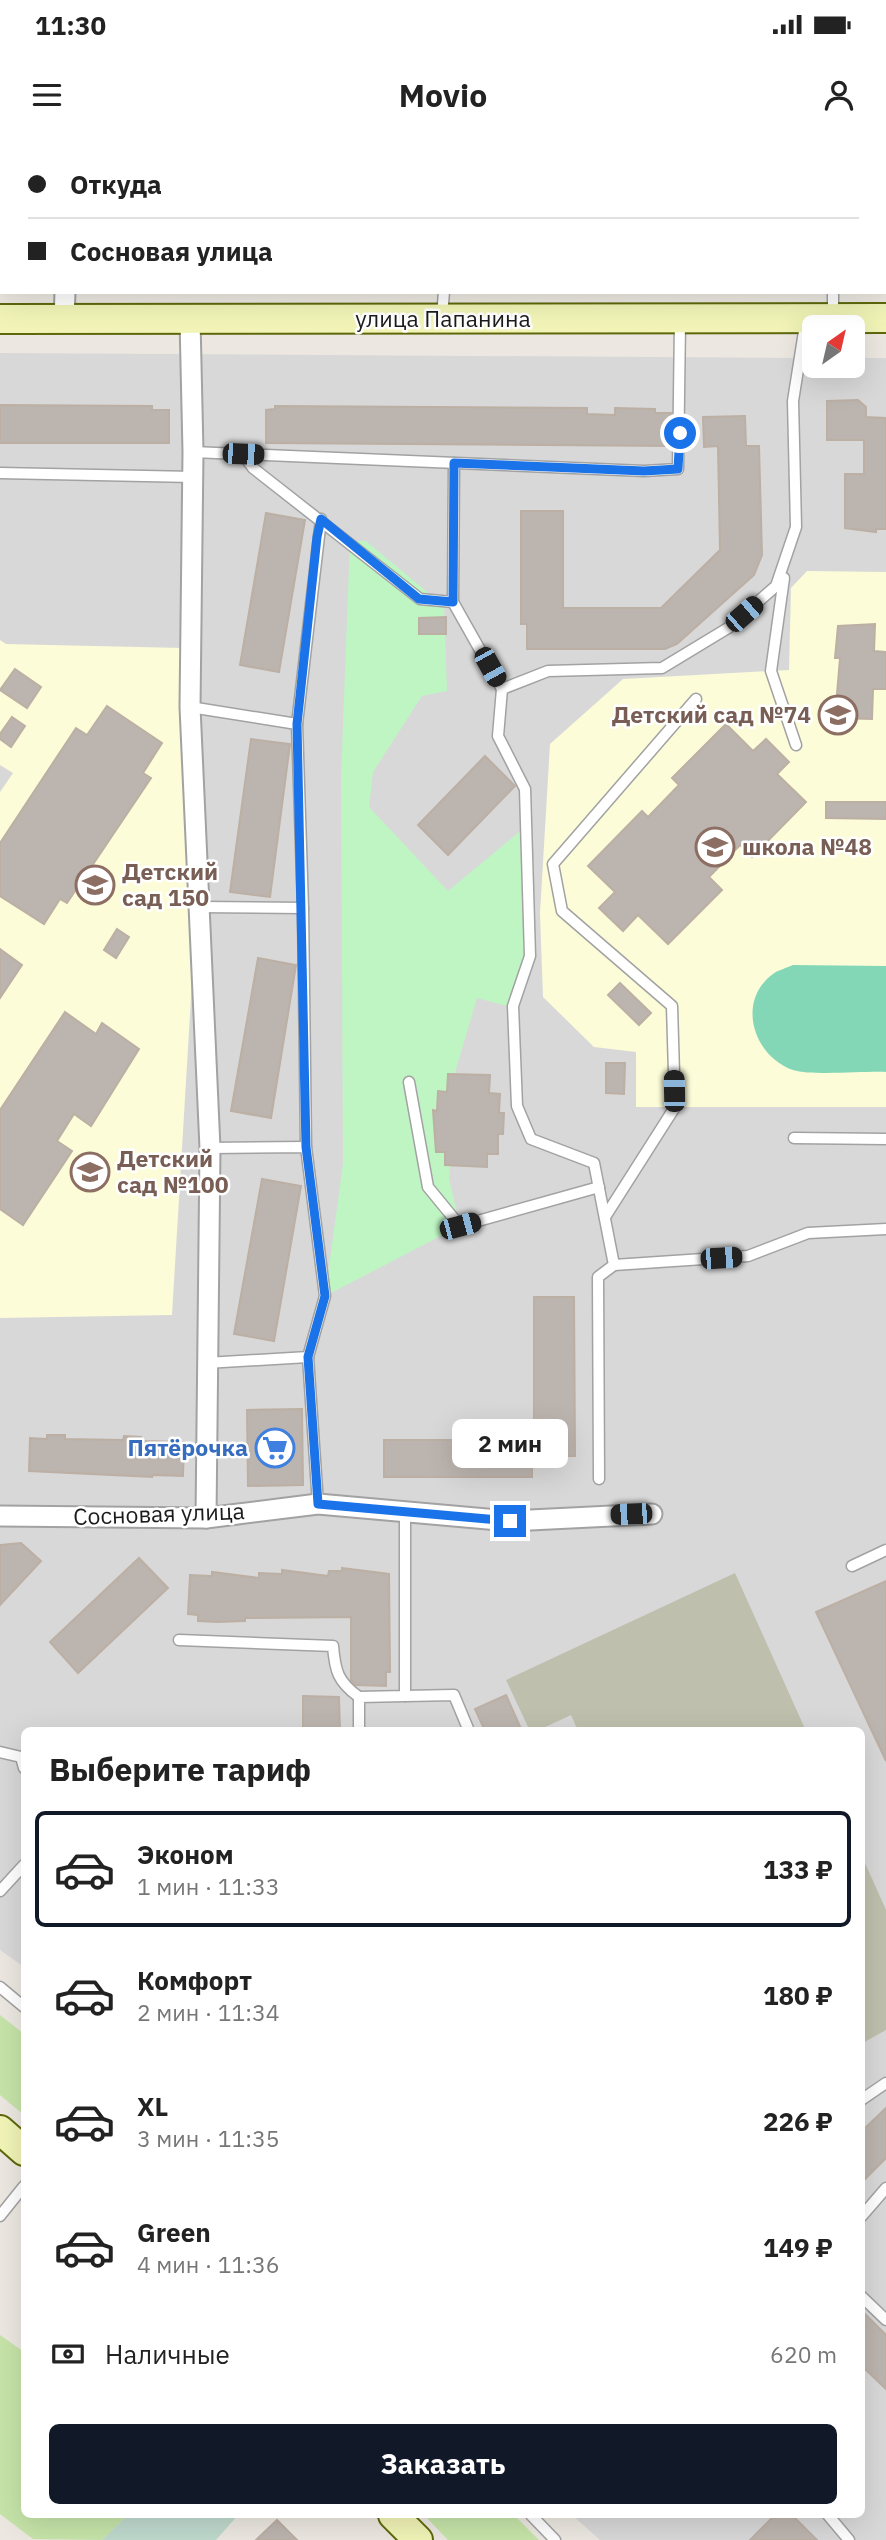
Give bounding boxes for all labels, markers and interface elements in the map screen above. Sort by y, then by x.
text: 11:30 [35,8,106,42]
text: Movio [399,74,487,116]
icon: menu [28,76,66,114]
icon: person [820,76,858,114]
text: Откуда [70,167,162,201]
text: Сосновая улица [70,234,273,268]
street label: улица Папанина [355,303,531,333]
north arrow [802,315,864,378]
map controls [802,315,865,378]
route start [664,417,696,449]
car [222,443,265,465]
car [722,592,767,636]
car [471,644,510,690]
school or university icon: Детский сад №74 [817,694,859,736]
place label: Детский сад №74 [612,699,811,729]
school or university icon: школа №48 [694,826,736,868]
place label: школа №48 [742,831,872,861]
place label: Детский сад 150 [122,856,218,912]
school or university icon: Детский сад 150 [74,864,116,906]
car [664,1070,685,1112]
place label: Детский сад №100 [117,1143,229,1199]
school or university icon: Детский сад №100 [69,1151,111,1193]
car [437,1210,484,1242]
car [700,1246,743,1270]
callout: 2 мин [452,1420,568,1468]
supermarket icon: Пятёрочка [254,1427,296,1469]
text: 2 мин [478,1428,542,1458]
place label: Пятёрочка [127,1432,248,1462]
street label: Сосновая улица [73,1495,245,1531]
car [610,1503,653,1525]
route end [494,1505,526,1537]
text: Выберите тариф [49,1748,311,1790]
text: Эконом [137,1837,234,1871]
icon: car [53,1838,116,1901]
text: 133 ₽ [763,1852,833,1886]
text: 1 мин · 11:33 [137,1871,280,1901]
text: Комфорт [137,1963,252,1997]
icon: car [53,1964,116,2027]
text: 180 ₽ [763,1978,833,2012]
text: 2 мин · 11:34 [137,1997,280,2027]
text: XL [137,2089,168,2123]
icon: car [53,2090,116,2153]
text: 226 ₽ [763,2104,833,2138]
text: 3 мин · 11:35 [137,2123,280,2153]
text: Green [137,2215,211,2249]
icon: car [53,2216,116,2279]
text: 149 ₽ [763,2230,833,2264]
text: 4 мин · 11:36 [137,2249,280,2279]
icon: cash [49,2335,87,2373]
text: Наличные [105,2337,230,2371]
text: 620 m [770,2339,837,2369]
button: Заказать [49,2424,837,2504]

